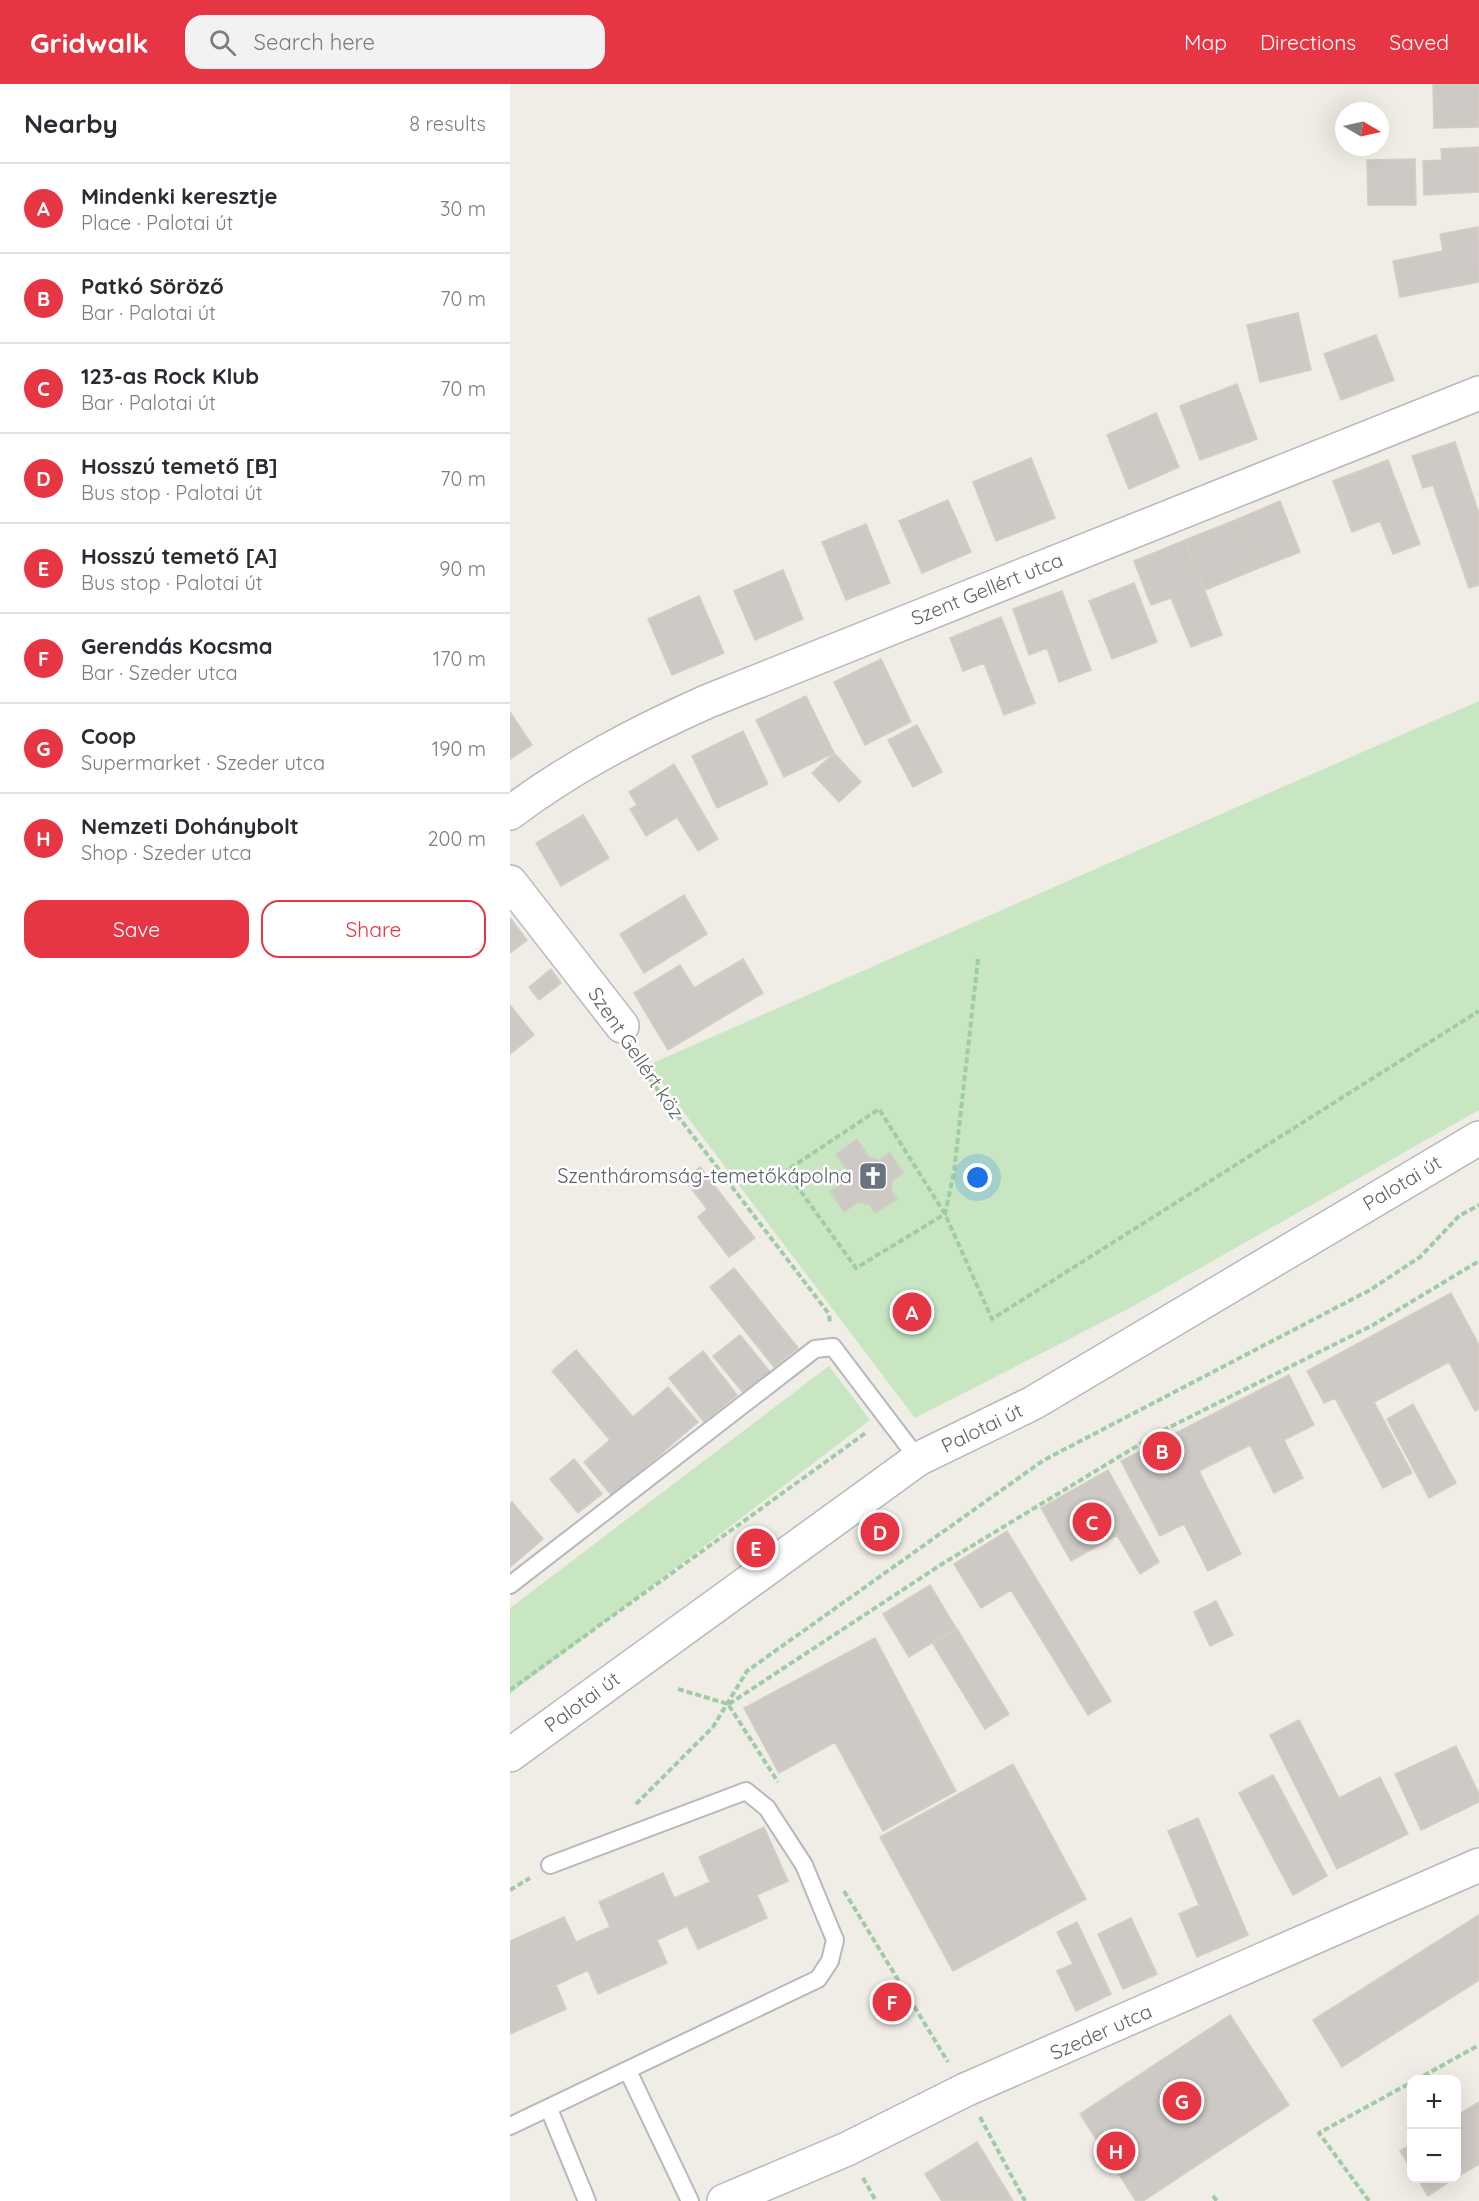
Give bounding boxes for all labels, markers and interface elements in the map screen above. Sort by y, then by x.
search box [185,15,605,69]
text: Gridwalk [30,25,149,60]
icon: search [206,26,239,59]
text: Search here [254,28,375,56]
text: Map [1184,29,1227,55]
text: Directions [1260,29,1356,55]
text: Saved [1389,29,1449,55]
north arrow [1335,102,1389,156]
text: Nearby [24,107,118,140]
text: 8 results [409,111,486,136]
text: Mindenki keresztje [81,182,277,210]
text: A [37,196,50,221]
text: 30 m [440,196,486,221]
text: Place · Palotai út [81,210,233,235]
text: Patkó Söröző [81,272,224,300]
text: B [37,286,50,311]
text: 70 m [440,286,486,311]
text: Bar · Palotai út [81,300,216,325]
text: 123-as Rock Klub [81,362,259,390]
text: C [37,376,50,401]
text: 70 m [440,376,486,401]
text: Bar · Palotai út [81,390,216,415]
text: Hosszú temető [B] [81,452,278,480]
text: D [36,466,51,491]
text: 70 m [440,466,486,491]
text: Bus stop · Palotai út [81,480,263,505]
text: Hosszú temető [A] [81,542,277,570]
street label: Szent Gellért utca [907,547,1066,630]
text: E [38,556,49,581]
text: 90 m [439,556,486,581]
text: Bus stop · Palotai út [81,570,263,595]
text: Gerendás Kocsma [81,632,273,660]
text: F [38,646,49,671]
text: 170 m [433,646,486,671]
text: Bar · Szeder utca [81,660,238,685]
text: Coop [81,722,136,750]
text: G [37,736,50,761]
text: 190 m [432,736,486,761]
text: Supermarket · Szeder utca [81,750,325,775]
text: Nemzeti Dohánybolt [81,812,299,840]
text: H [36,826,51,851]
text: 200 m [427,826,486,851]
text: Shop · Szeder utca [81,840,252,865]
button: Save [24,900,249,958]
button: Share [261,900,486,958]
street label: Szent Gellért köz [583,982,690,1123]
street label: Palotai út [1358,1149,1446,1216]
church icon: Szentháromság-temetőkápolna [857,1160,889,1192]
place label: Szentháromság-temetőkápolna [557,1163,852,1188]
your location [963,1163,992,1192]
pin: A [892,1290,932,1334]
street label: Palotai út [937,1397,1027,1458]
pin: B [1142,1428,1182,1474]
pin: C [1072,1500,1112,1544]
pin: D [860,1510,899,1554]
pin: E [736,1526,776,1570]
street label: Palotai út [539,1666,625,1737]
pin: F [872,1980,911,2024]
street label: Szeder utca [1046,1998,1156,2065]
map controls [1407,2075,1461,2183]
button: + [1407,2075,1461,2129]
pin: G [1162,2078,1202,2124]
pin: H [1096,2128,1136,2174]
button: − [1407,2129,1461,2183]

